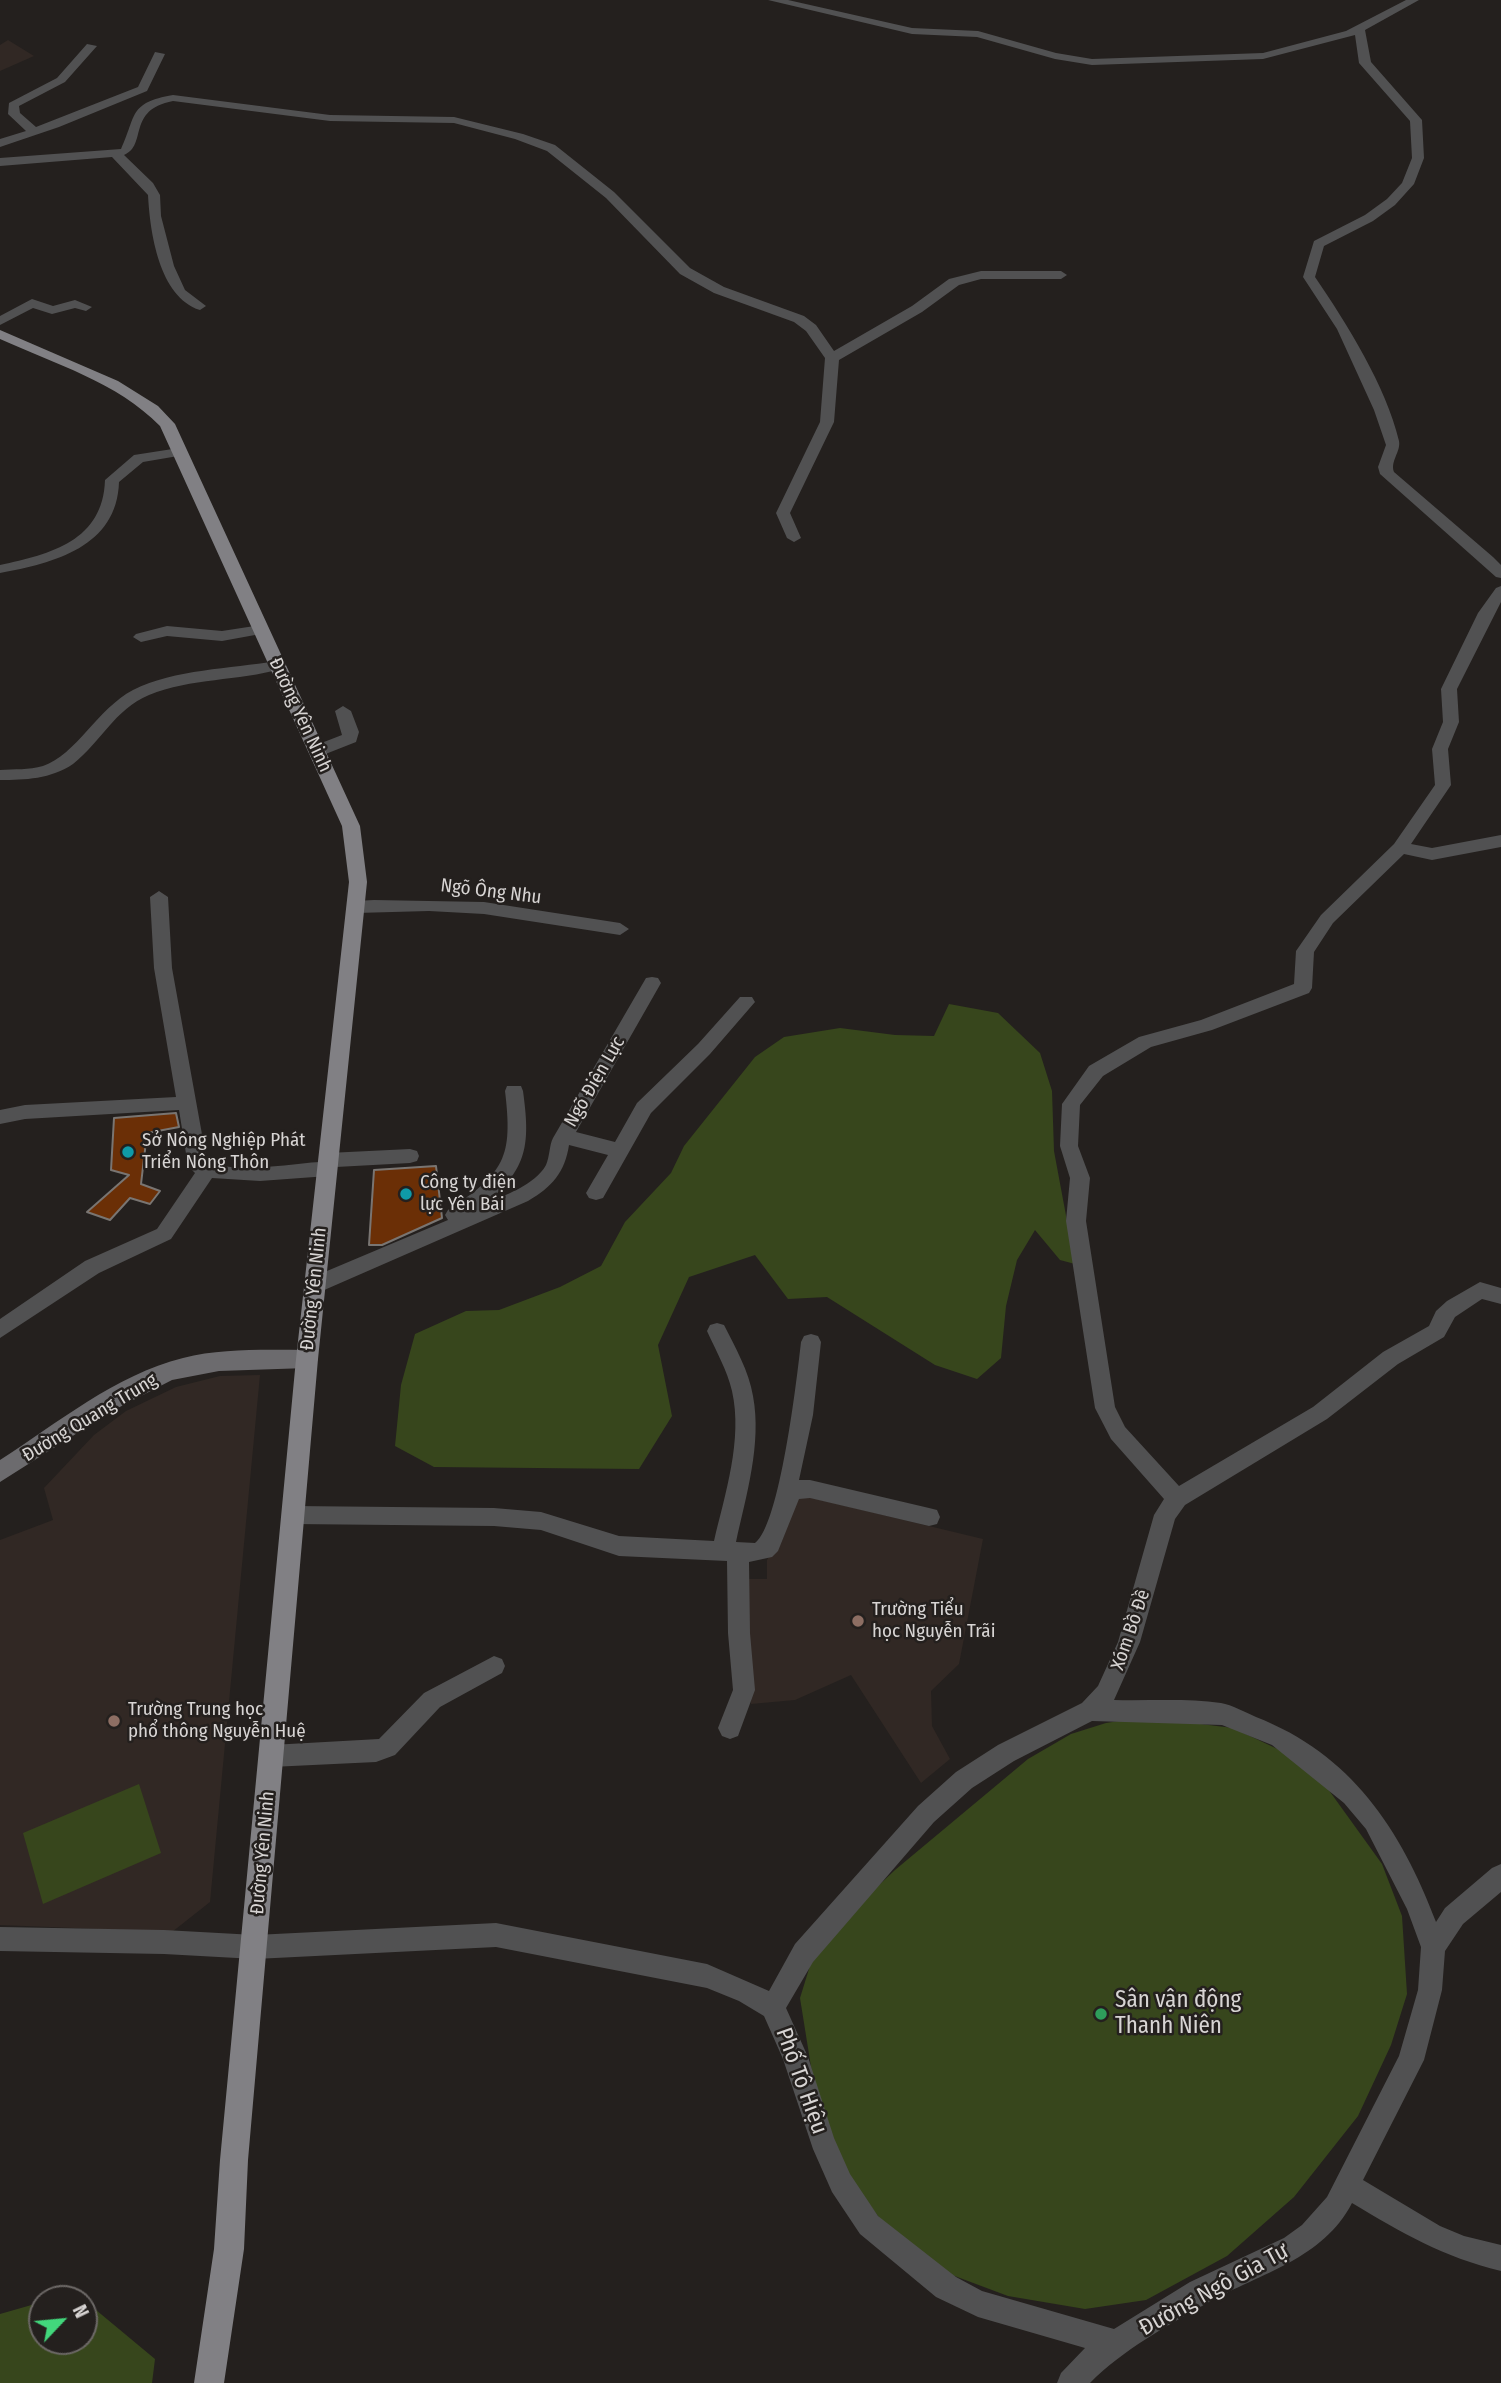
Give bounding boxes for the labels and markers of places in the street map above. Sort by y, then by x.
place label: Sở Nông Nghiệp Phát Triển Nông Thôn [142,1130,305,1174]
marker: Sở Nông Nghiệp Phát Triển Nông Thôn [120,1144,136,1160]
place label: Công ty điện lực Yên Bái [420,1172,516,1216]
marker: Công ty điện lực Yên Bái [398,1186,414,1202]
place label: Trường Tiểu học Nguyễn Trãi [872,1599,995,1643]
marker: Trường Tiểu học Nguyễn Trãi [850,1613,866,1629]
place label: Trường Trung học phổ thông Nguyễn Huệ [128,1699,306,1743]
marker: Trường Trung học phổ thông Nguyễn Huệ [106,1713,122,1729]
place label: Sân vận động Thanh Niên [1115,1987,1241,2041]
marker: Sân vận động Thanh Niên [1093,2006,1109,2022]

